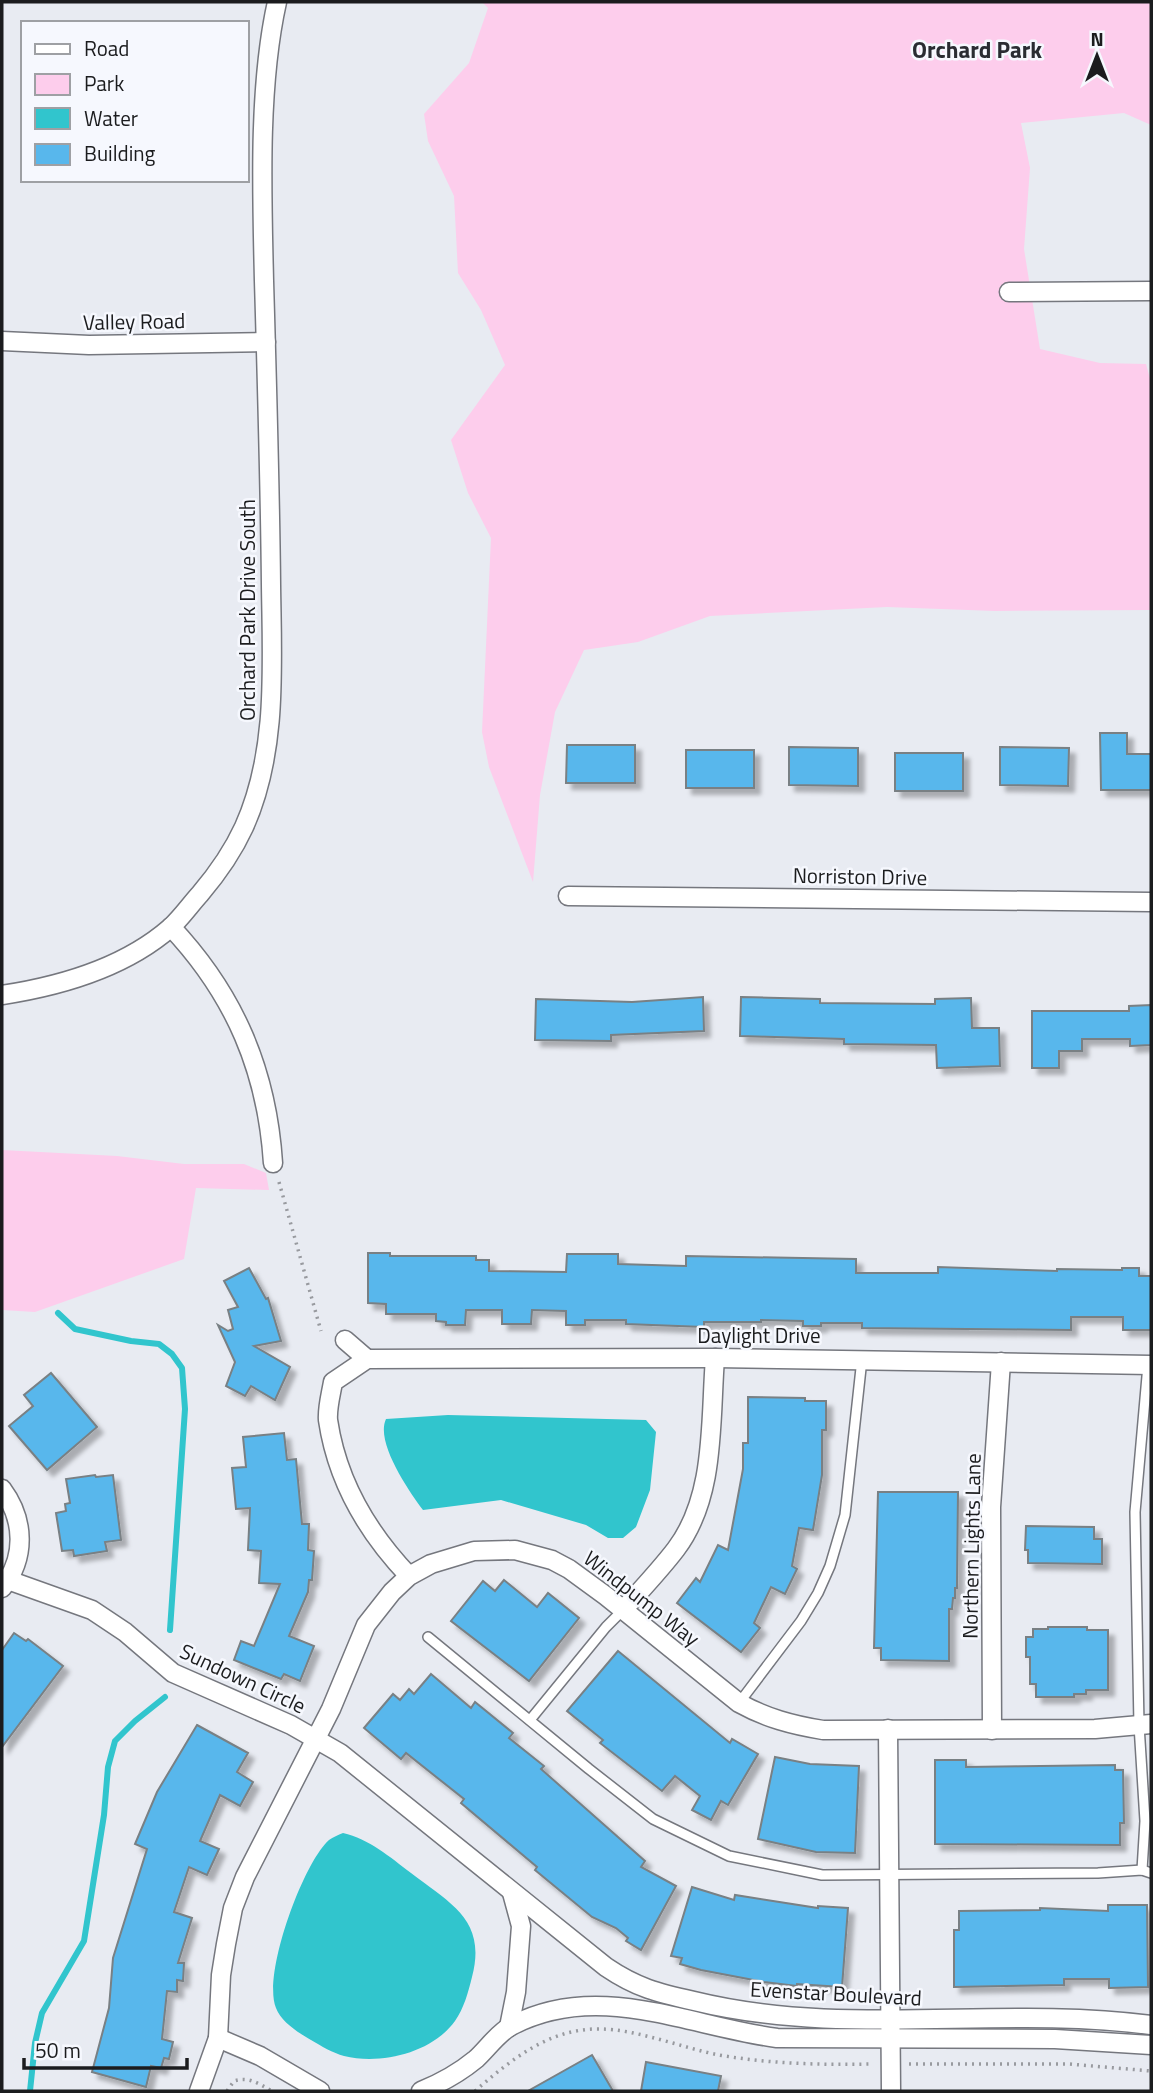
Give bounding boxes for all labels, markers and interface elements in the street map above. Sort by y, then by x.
legend [21,21,248,182]
north arrow [1062,21,1132,91]
text: N [1090,24,1104,53]
text: Road [84,32,129,64]
district label: Orchard Park [912,32,1042,67]
text: Park [84,67,124,99]
text: Water [84,102,138,134]
text: Building [84,137,156,169]
street label: Valley Road [82,304,186,338]
street label: Orchard Park Drive South [231,499,263,721]
street label: Norriston Drive [793,859,927,893]
street label: Daylight Drive [697,1319,821,1351]
street label: Northern Lights Lane [953,1453,989,1639]
street label: Windpump Way [577,1542,707,1654]
street label: Sundown Circle [175,1635,311,1721]
street label: Evenstar Boulevard [749,1973,923,2013]
scale bar [24,2026,187,2070]
text: 50 m [35,2034,81,2066]

